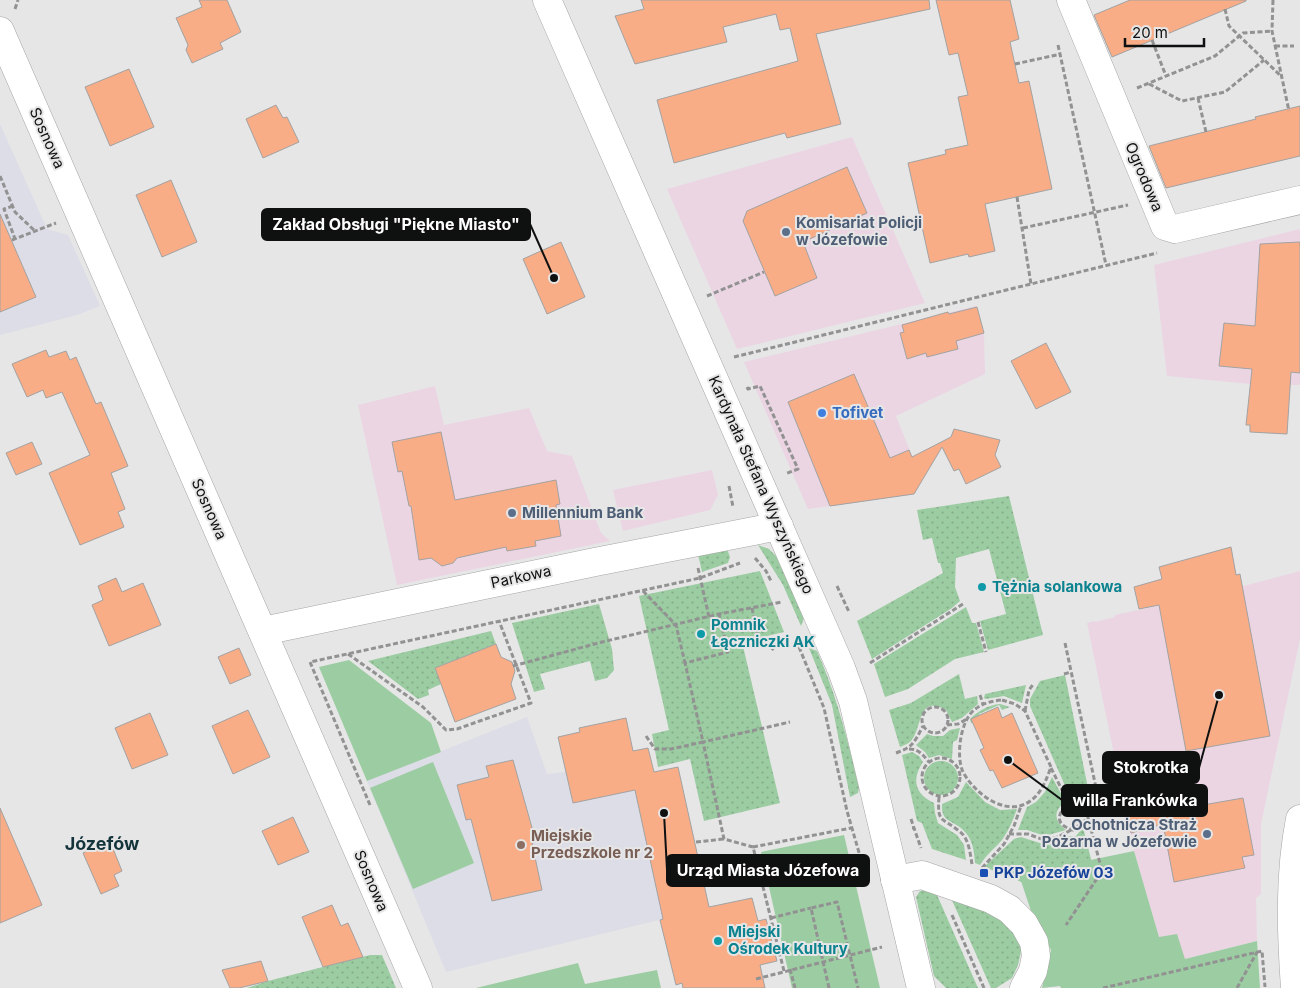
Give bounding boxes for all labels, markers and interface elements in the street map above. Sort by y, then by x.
scale bar [1125,15,1204,47]
text: 20 m [1132,23,1168,42]
street label: Sosnowa [26,104,69,171]
street label: Ogrodowa [1121,139,1168,214]
callout: Zakład Obsługi "Piękne Miasto" [262,209,530,240]
place label: Komisariat Policji w Józefowie [796,213,922,249]
text: Zakład Obsługi "Piękne Miasto" [272,214,520,234]
marker: Komisariat Policji w Józefowie [780,226,792,238]
street label: Kardynała Stefana Wyszyńskiego [705,373,818,597]
place label: Tofivet [832,403,884,422]
marker: Tofivet [816,407,828,419]
street label: Sosnowa [188,475,231,542]
place label: Millennium Bank [522,503,643,522]
marker: Millennium Bank [506,507,518,519]
street label: Parkowa [489,561,553,592]
place label: Tężnia solankowa [992,577,1122,596]
marker: Tężnia solankowa [976,581,988,593]
place label: Pomnik Łączniczki AK [711,615,815,651]
marker: Pomnik Łączniczki AK [695,628,707,640]
callout: Stokrotka [1103,752,1199,783]
text: Stokrotka [1113,757,1189,777]
callout: willa Frankówka [1062,785,1207,816]
text: willa Frankówka [1073,790,1198,810]
place label: Ochotnicza Straż Pożarna w Józefowie [1042,815,1197,851]
place label: Miejskie Przedszkole nr 2 [531,826,653,862]
marker: Ochotnicza Straż Pożarna w Józefowie [1201,828,1213,840]
district label: Józefów [65,833,140,854]
marker: Miejskie Przedszkole nr 2 [515,839,527,851]
street label: Sosnowa [350,847,393,914]
callout: Urząd Miasta Józefowa [667,855,869,886]
text: Urząd Miasta Józefowa [677,860,859,880]
place label: PKP Józefów 03 [994,863,1113,882]
marker: PKP Józefów 03 [978,867,990,879]
place label: Miejski Ośrodek Kultury [728,922,848,958]
marker: Miejski Ośrodek Kultury [712,935,724,947]

